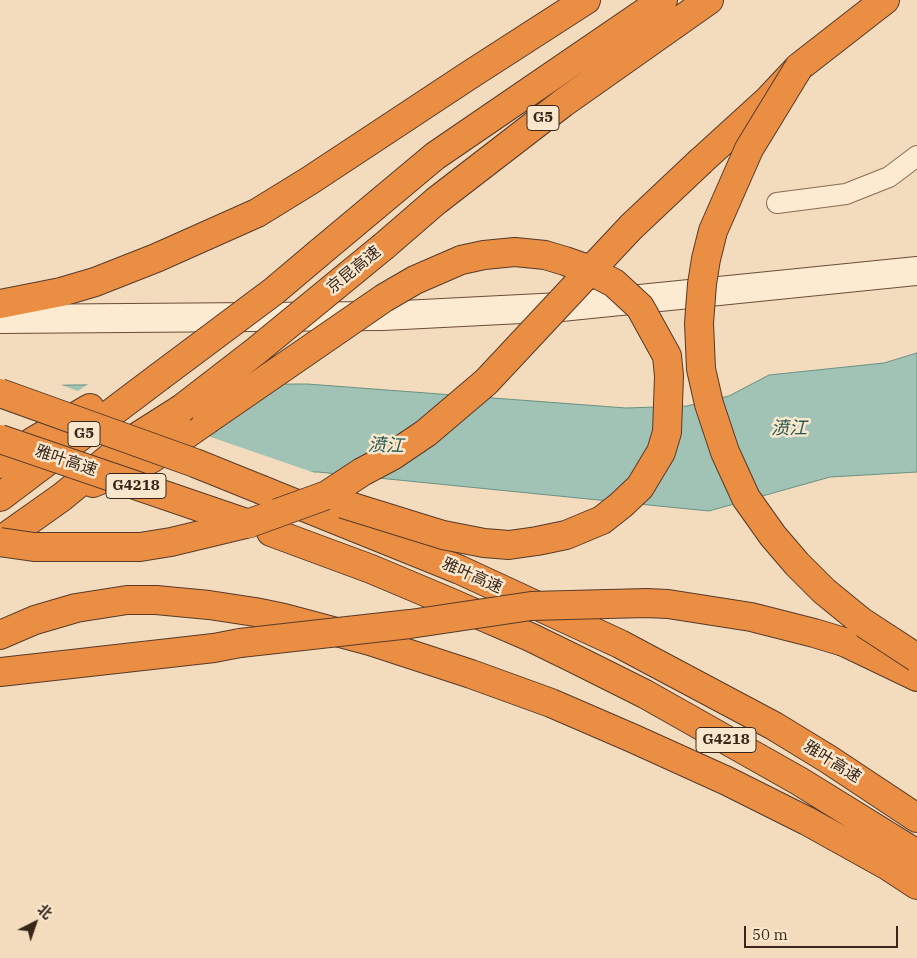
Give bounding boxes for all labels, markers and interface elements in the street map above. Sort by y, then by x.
road number: G5 [527,106,559,130]
street label: 京昆高速 [323,242,385,298]
water label: 𣸣江 [771,418,807,440]
road number: G5 [68,422,100,446]
water label: 𣸣江 [368,435,404,457]
street label: 雅叶高速 [33,442,99,480]
road number: G4218 [106,474,166,498]
street label: 雅叶高速 [439,554,505,598]
road number: G4218 [696,728,756,752]
street label: 雅叶高速 [800,737,864,787]
north arrow [10,898,60,948]
text: 北 [34,900,56,923]
scale bar [747,916,901,948]
text: 50 m [752,925,788,944]

